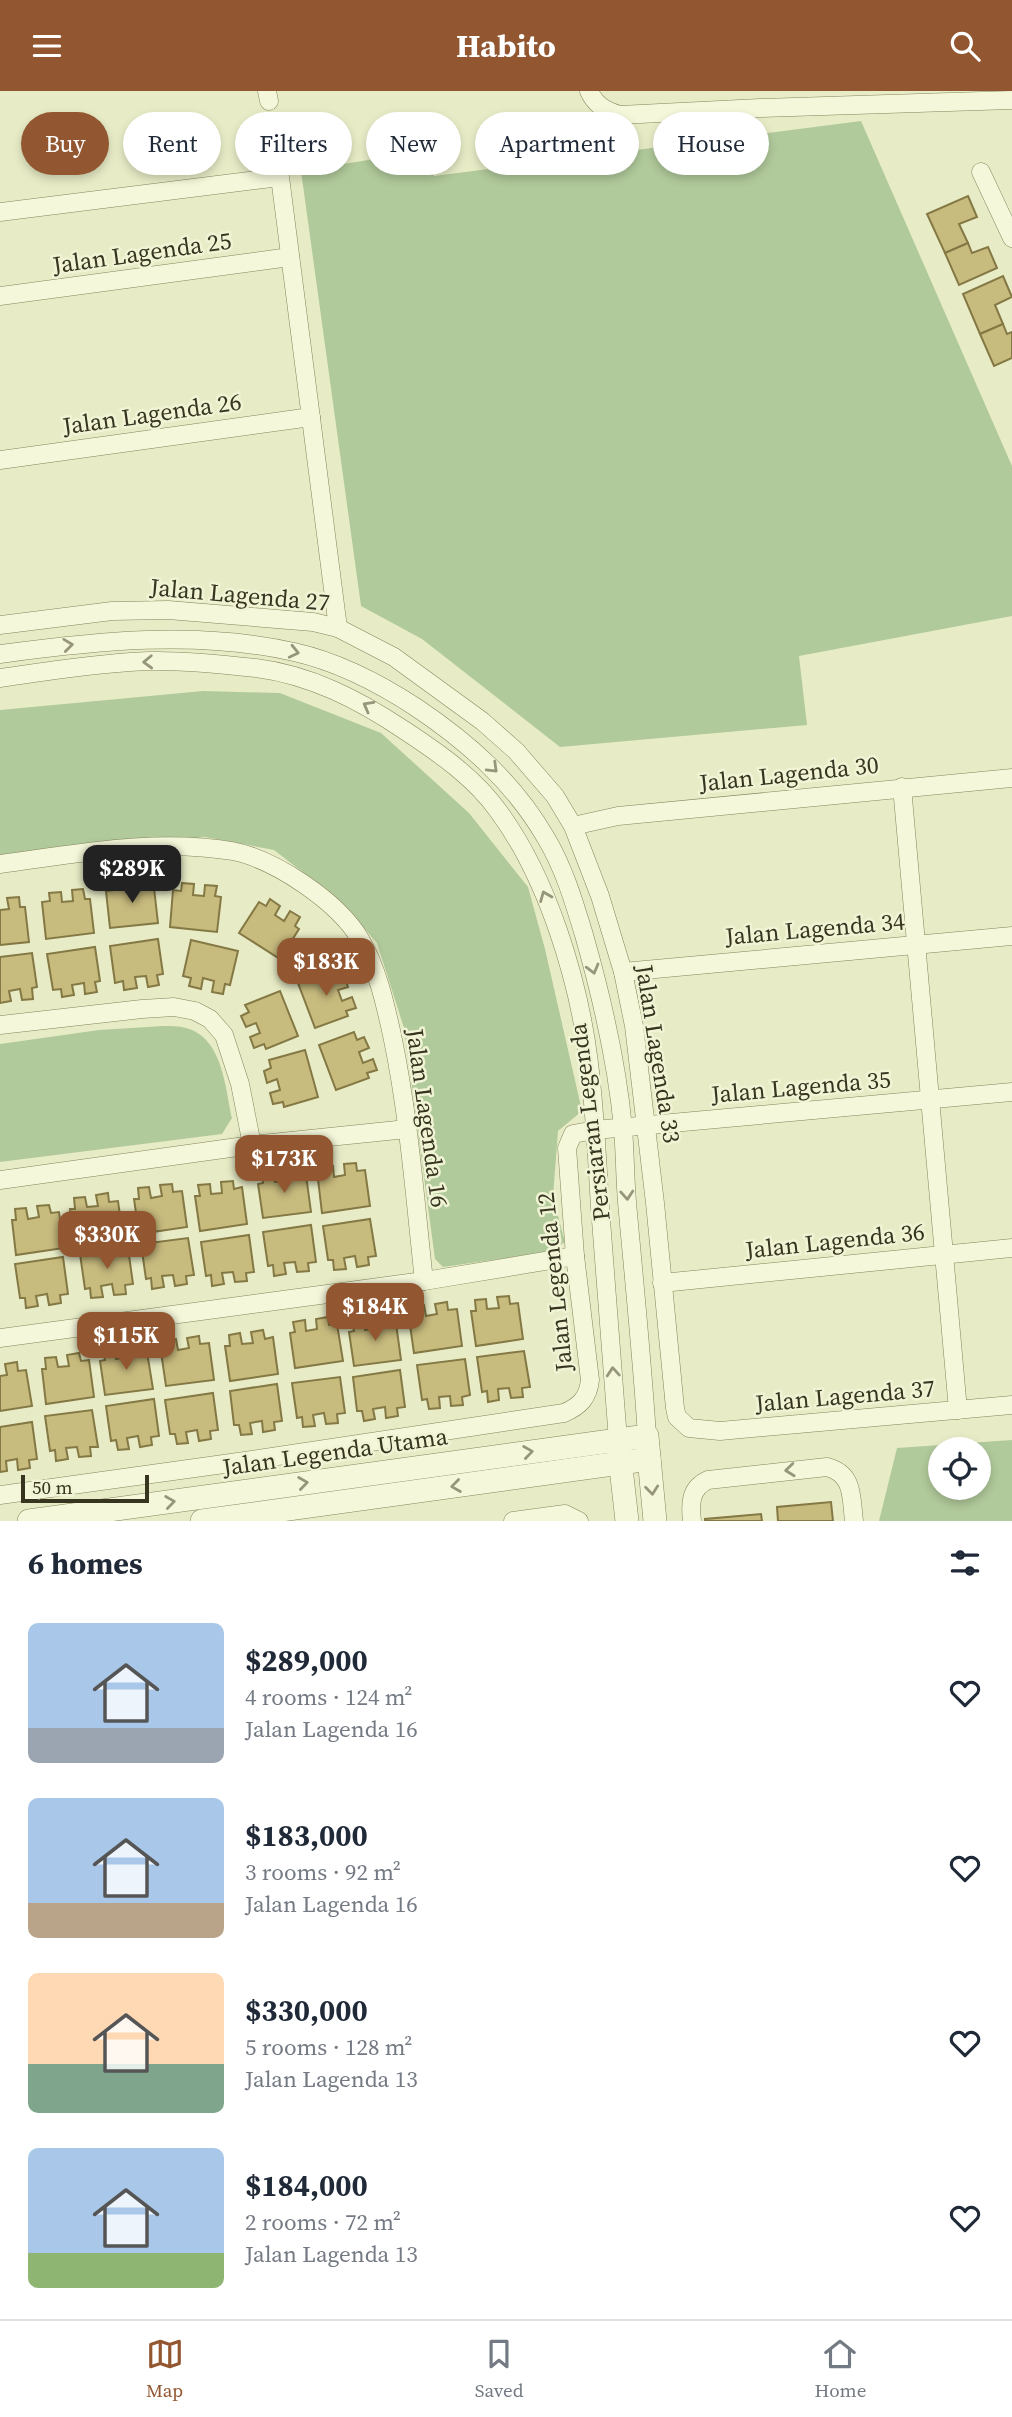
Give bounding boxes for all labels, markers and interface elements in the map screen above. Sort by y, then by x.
text: Habito [456,24,556,68]
icon: menu [28,27,66,65]
icon: search [946,27,984,65]
chip: Buy [21,112,109,175]
chip: Rent [123,112,221,175]
chip: Filters [235,112,352,175]
chip: New [366,112,461,175]
chip: Apartment [475,112,639,175]
chip: House [653,112,769,175]
street label: Jalan Lagenda 25 [49,224,233,282]
street label: Jalan Lagenda 26 [59,385,243,443]
street label: Jalan Lagenda 27 [148,570,331,619]
one-way arrow [62,638,74,653]
one-way arrow [288,644,300,658]
one-way arrow [142,655,153,670]
one-way arrow [363,701,375,715]
street label: Jalan Lagenda 30 [697,748,880,799]
one-way arrow [485,760,498,773]
pin: $289K [83,845,181,905]
text: $289K [99,852,165,884]
one-way arrow [539,891,553,904]
street label: Jalan Lagenda 34 [723,904,906,953]
pin: $183K [277,939,375,998]
text: $183K [293,945,359,977]
street label: Jalan Lagenda 33 [628,961,689,1145]
one-way arrow [585,962,600,974]
street label: Persiaran Legenda [561,1021,618,1223]
street label: Jalan Lagenda 16 [398,1025,456,1209]
street label: Jalan Lagenda 35 [709,1062,892,1111]
pin: $173K [235,1135,333,1195]
text: $173K [251,1142,317,1174]
one-way arrow [619,1190,634,1201]
street label: Jalan Legenda 12 [529,1191,580,1374]
pin: $330K [58,1211,156,1271]
street label: Jalan Lagenda 36 [743,1215,926,1266]
text: $330K [74,1218,140,1250]
pin: $184K [326,1283,424,1343]
text: $184K [342,1290,408,1322]
pin: $115K [77,1313,175,1372]
text: $115K [93,1319,159,1351]
one-way arrow [606,1366,621,1377]
street label: Jalan Lagenda 37 [753,1371,936,1420]
street label: Jalan Legenda Utama [219,1419,450,1484]
map controls [928,1437,991,1500]
button: locate [928,1437,991,1500]
one-way arrow [523,1445,534,1460]
one-way arrow [785,1462,796,1477]
scale bar [21,1472,149,1504]
text: 50 m [32,1474,73,1500]
one-way arrow [297,1476,309,1491]
one-way arrow [450,1478,462,1493]
one-way arrow [644,1485,659,1496]
one-way arrow [164,1494,176,1509]
text: 6 homes [28,1543,143,1584]
icon: filters [946,1544,984,1582]
text: $289,000 [245,1640,368,1681]
icon: home [84,1651,168,1735]
icon: heart [946,1674,984,1712]
text: 4 rooms · 124 m² [245,1681,412,1713]
text: Jalan Lagenda 16 [245,1713,418,1745]
text: $183,000 [245,1815,368,1856]
icon: home [84,1826,168,1910]
icon: heart [946,1849,984,1887]
text: 3 rooms · 92 m² [245,1856,401,1888]
text: Jalan Lagenda 16 [245,1888,418,1920]
text: $330,000 [245,1990,368,2031]
icon: home [84,2001,168,2085]
icon: heart [946,2024,984,2062]
text: 5 rooms · 128 m² [245,2031,412,2063]
text: Jalan Lagenda 13 [245,2063,418,2095]
text: $184,000 [245,2165,368,2206]
icon: home [84,2176,168,2260]
icon: heart [946,2199,984,2237]
text: 2 rooms · 72 m² [245,2206,401,2238]
text: Jalan Lagenda 13 [245,2238,418,2270]
tab: Map [146,2335,184,2403]
tab: Saved [475,2335,523,2403]
tab: Home [815,2335,866,2403]

